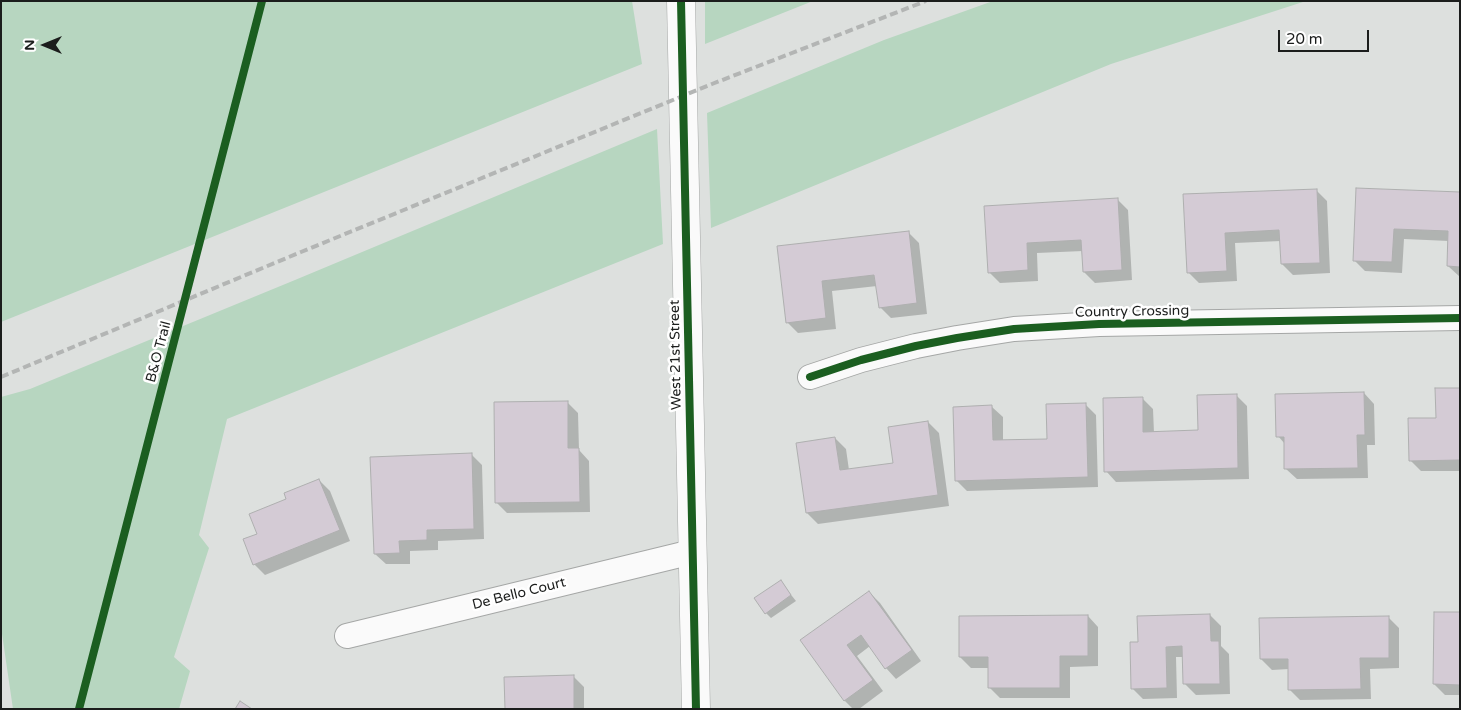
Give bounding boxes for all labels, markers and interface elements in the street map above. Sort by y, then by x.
north arrow [20,20,70,70]
scale bar [1281,20,1372,52]
text: 20 m [1286,30,1323,48]
text: N [21,39,38,51]
street label: West 21st Street [667,300,685,410]
street label: Country Crossing [1075,303,1189,321]
street label: B&O Trail [143,319,175,385]
street label: De Bello Court [471,574,567,614]

